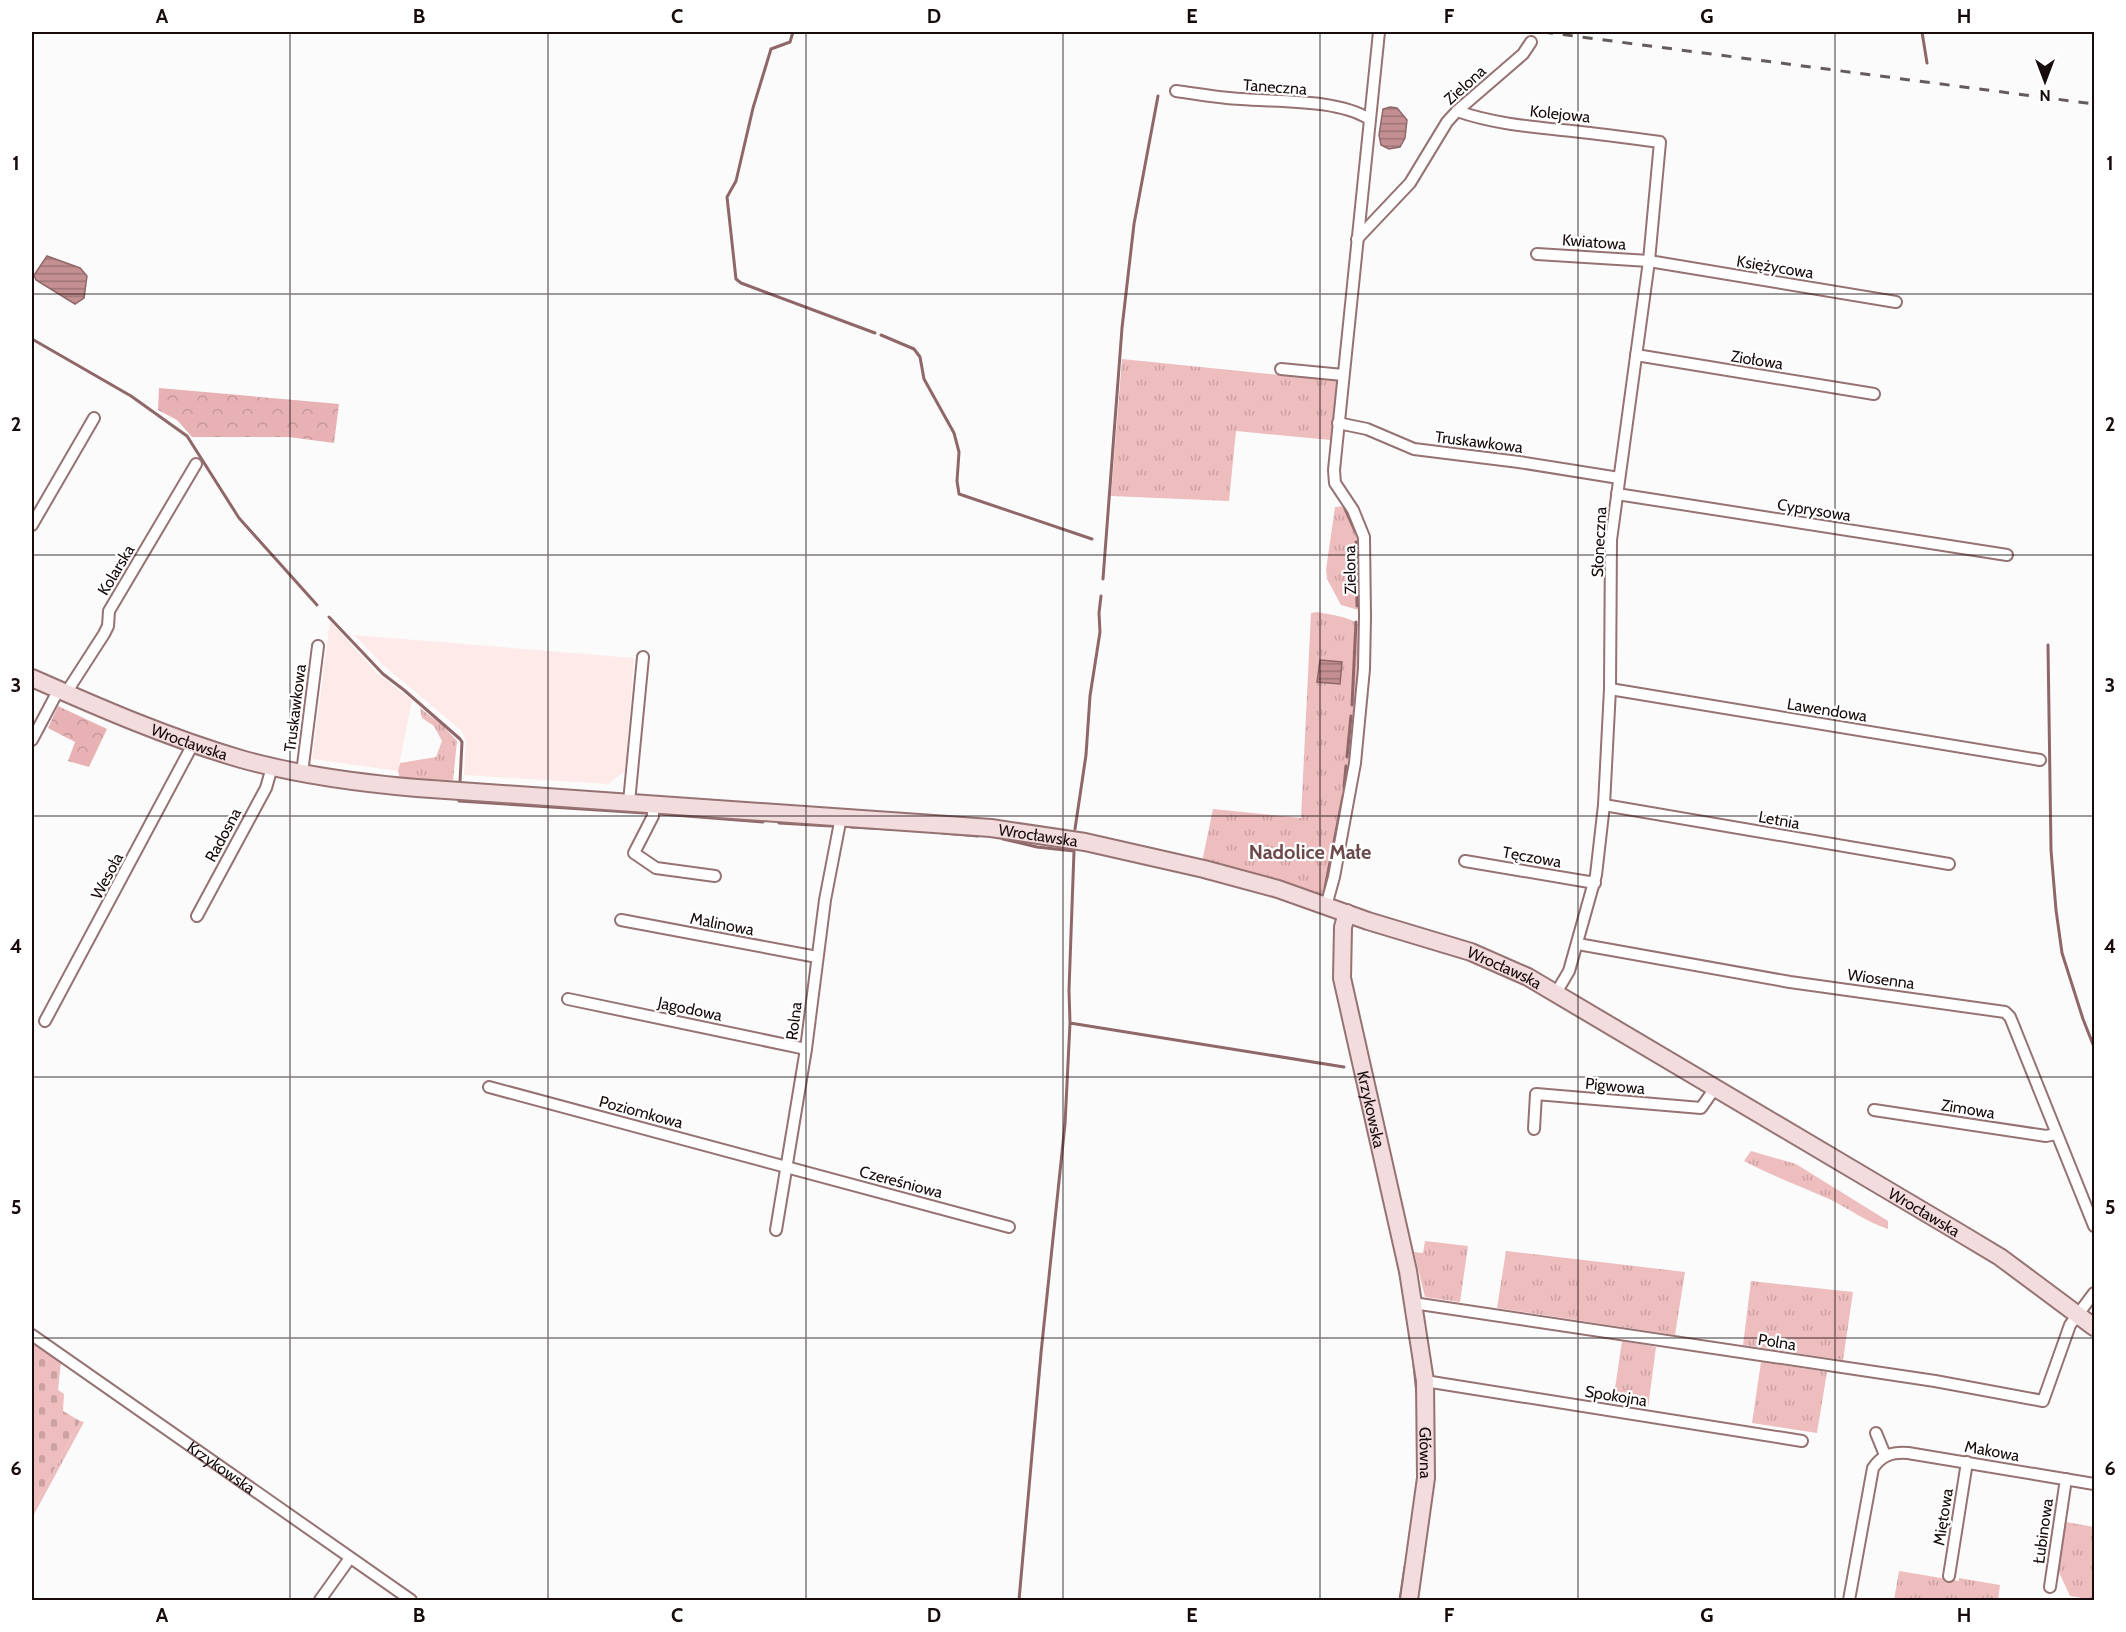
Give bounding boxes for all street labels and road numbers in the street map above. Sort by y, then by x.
street label: Zielona [1440,61,1490,109]
street label: Taneczna [1243,75,1308,99]
street label: Kolejowa [1529,101,1591,127]
street label: Kwiatowa [1561,230,1627,254]
street label: Księżycowa [1735,252,1815,283]
street label: Ziołowa [1730,347,1785,374]
street label: Truskawkowa [1434,427,1524,457]
street label: Cyprysowa [1776,495,1853,525]
street label: Słoneczna [1588,506,1610,578]
street label: Kolarska [94,541,139,599]
street label: Zielona [1340,545,1360,595]
street label: Truskawkowa [280,663,310,753]
street label: Lawendowa [1786,694,1869,726]
street label: Wrocławska [148,720,230,764]
street label: Radosna [201,805,245,865]
street label: Letnia [1757,807,1801,833]
street label: Wrocławska [997,820,1079,850]
street label: Tęczowa [1501,842,1563,872]
street label: Wesoła [87,849,127,902]
street label: Malinowa [688,909,756,940]
street label: Wrocławska [1464,942,1546,993]
street label: Wiosenna [1846,965,1916,993]
street label: Jagodowa [655,993,724,1025]
street label: Rolna [782,1000,806,1041]
street label: Krzykowska [1354,1069,1389,1150]
street label: Pigwowa [1584,1074,1646,1098]
street label: Poziomkowa [597,1092,685,1132]
street label: Zimowa [1940,1095,1996,1123]
street label: Czereśniowa [857,1162,945,1202]
street label: Wrocławska [1885,1183,1964,1241]
street label: Polna [1757,1330,1798,1354]
street label: Spokojna [1584,1382,1649,1410]
street label: Główna [1416,1427,1436,1479]
street label: Krzykowska [184,1437,259,1498]
street label: Makowa [1963,1437,2021,1465]
street label: Miętowa [1929,1487,1957,1547]
street label: Łubinowa [2029,1497,2057,1565]

